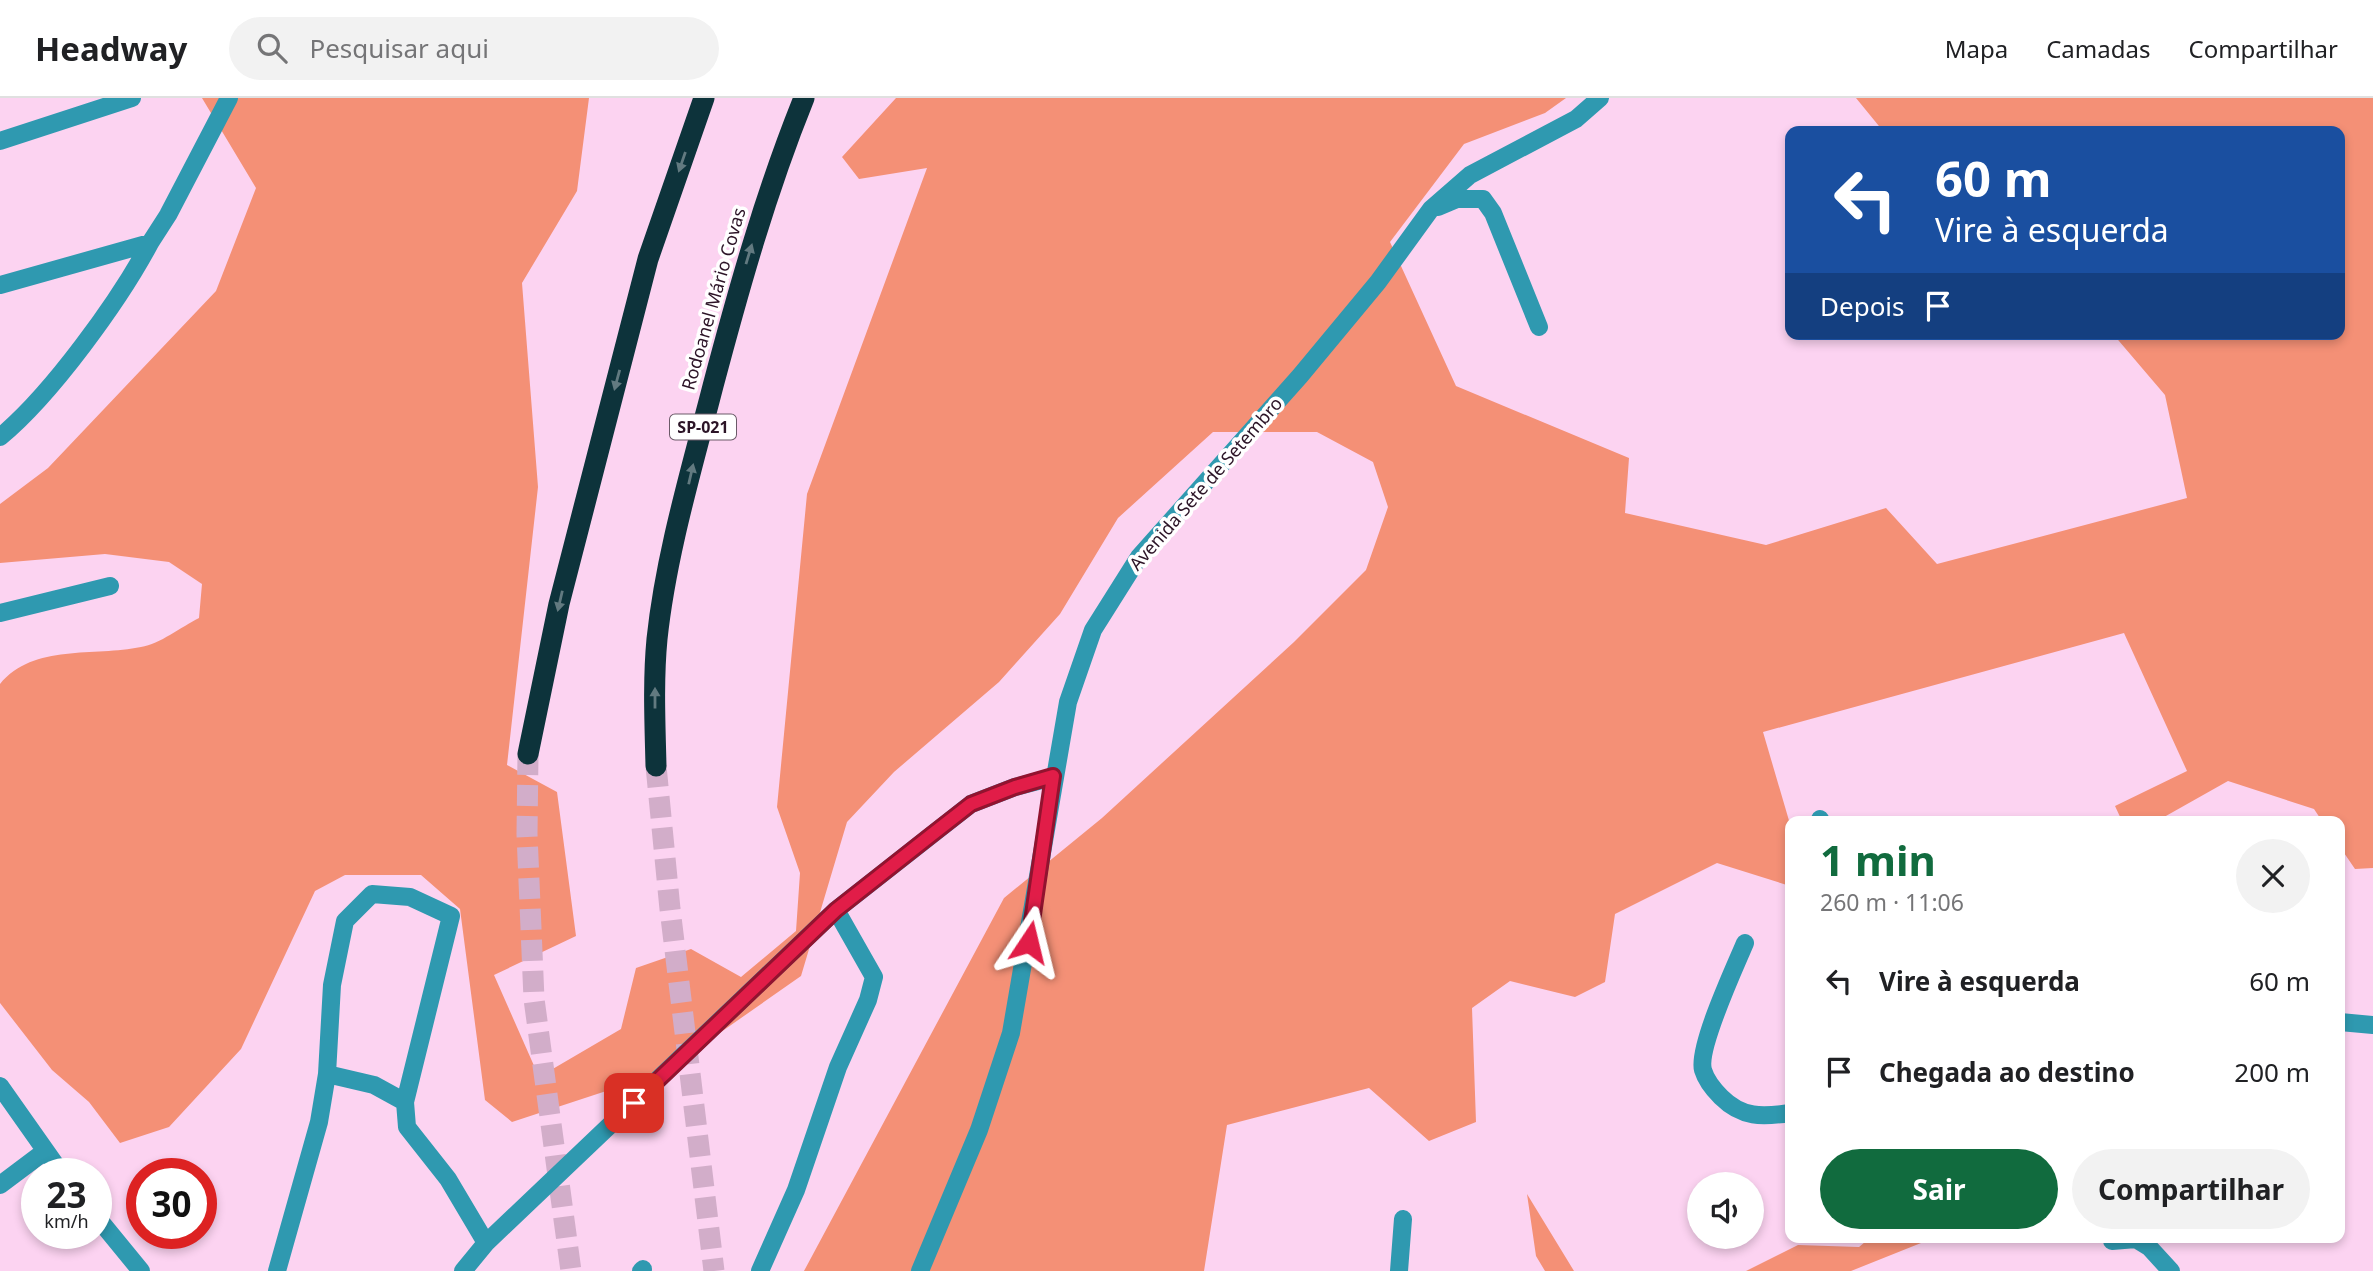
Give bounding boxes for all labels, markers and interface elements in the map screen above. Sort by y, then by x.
search box [229,17,719,80]
text: Headway [35,26,187,71]
icon: search [253,29,291,67]
text: Pesquisar aqui [309,30,489,66]
text: Mapa [1945,32,2008,65]
text: Camadas [2046,32,2150,65]
text: Compartilhar [2188,32,2338,65]
text: 60 m [1935,145,2052,211]
one-way arrow [676,152,687,173]
icon: left [1820,154,1911,245]
street label: Rodoanel Mário Covas [676,205,751,393]
text: Vire à esquerda [1935,208,2169,251]
one-way arrow [745,243,755,264]
icon: arrive [1919,287,1957,325]
text: Depois [1820,288,1905,324]
one-way arrow [611,369,622,391]
street label: Avenida Sete de Setembro [1123,392,1287,575]
road number: SP-021 [670,414,736,440]
one-way arrow [686,463,697,485]
one-way arrow [554,590,565,612]
one-way arrow [649,687,660,709]
text: 1 min [1820,831,1936,888]
button: close [2236,839,2310,913]
text: 260 m · 11:06 [1820,886,1964,918]
position arrow [992,905,1066,979]
icon: left [1820,962,1858,1000]
text: Vire à esquerda [1879,963,2080,999]
text: 60 m [2249,963,2310,999]
icon: arrive [1820,1053,1858,1091]
text: Chegada ao destino [1879,1054,2135,1090]
text: 200 m [2234,1054,2310,1090]
pin [604,1073,664,1133]
icon: arrive [615,1084,653,1122]
button: Sair [1820,1149,2058,1229]
button: Compartilhar [2072,1149,2310,1229]
speed limit sign: 30 [126,1158,217,1249]
text: 23 [46,1171,87,1218]
map controls [1687,1172,1764,1249]
button: sound [1687,1172,1764,1249]
text: km/h [44,1209,89,1233]

